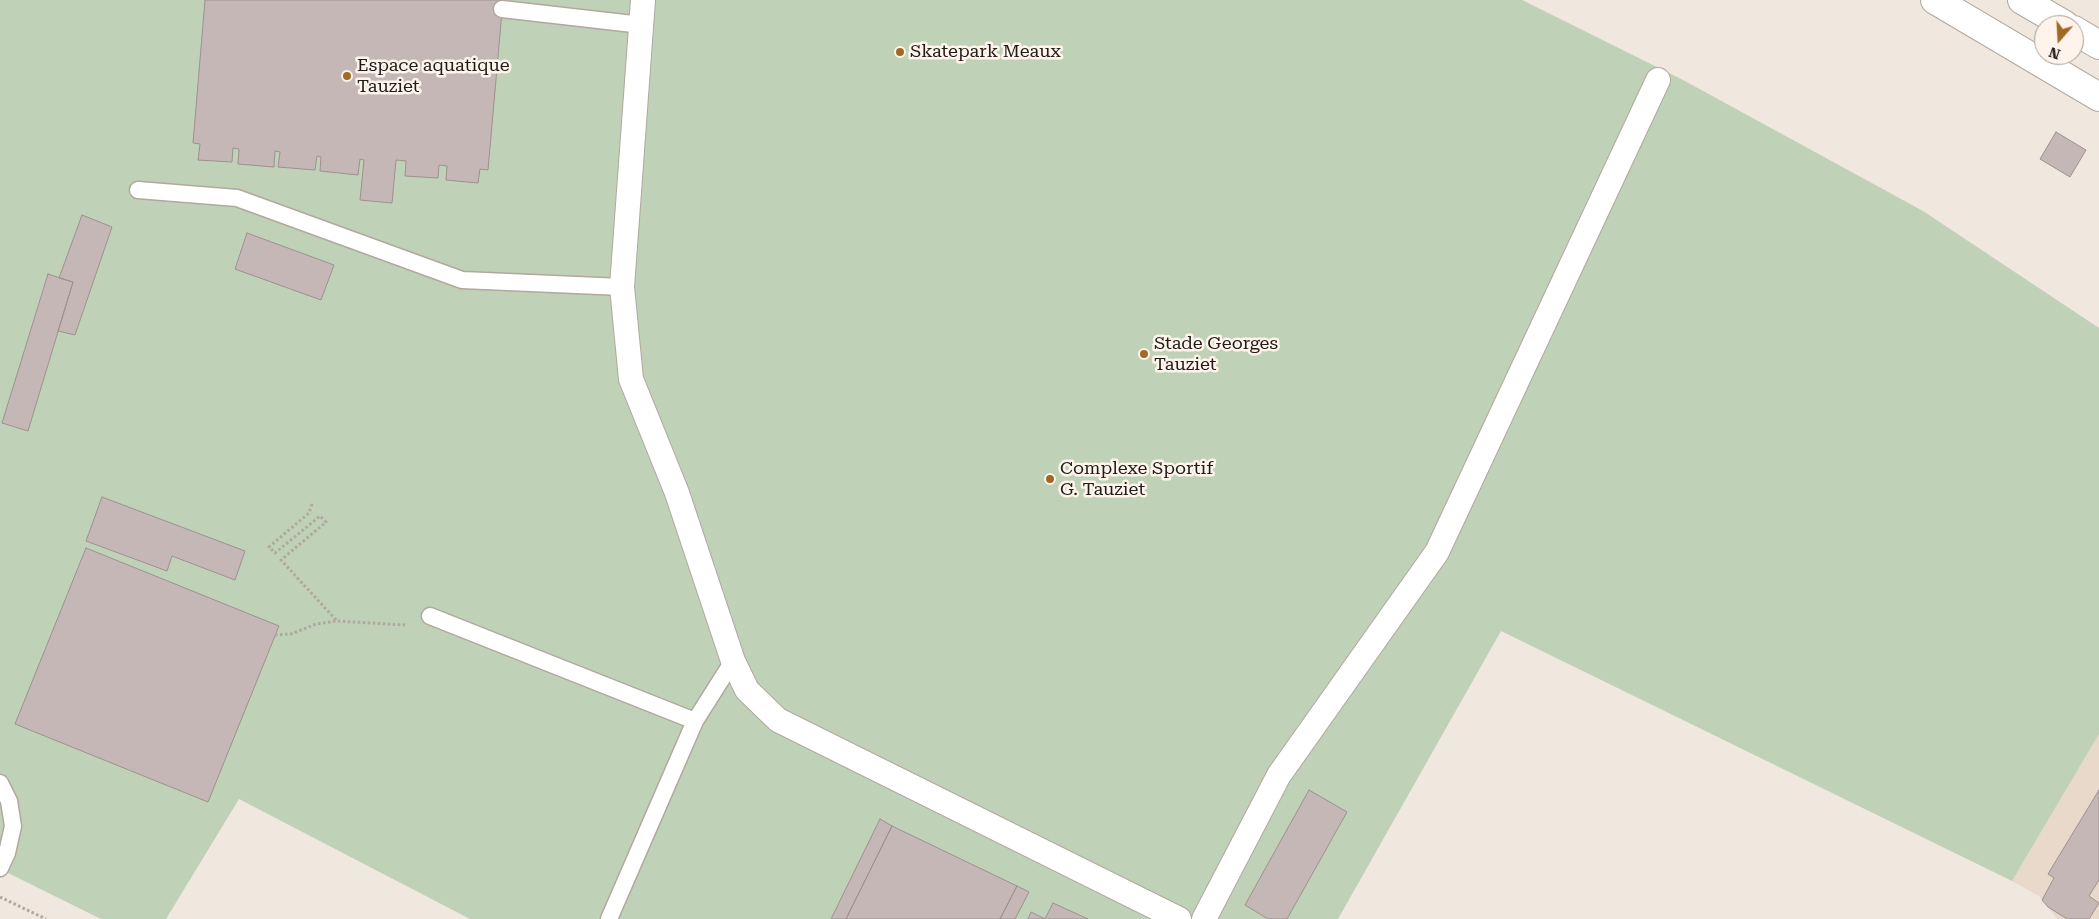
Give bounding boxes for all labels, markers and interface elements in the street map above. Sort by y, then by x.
north arrow [2034,15,2084,65]
place label: Skatepark Meaux [910,41,1061,63]
text: N [2047,44,2062,63]
marker: Skatepark Meaux [894,46,906,58]
place label: Espace aquatique Tauziet [357,55,510,98]
marker: Espace aquatique Tauziet [341,70,353,82]
place label: Stade Georges Tauziet [1154,333,1278,376]
marker: Stade Georges Tauziet [1138,348,1150,360]
place label: Complexe Sportif G. Tauziet [1060,458,1213,500]
marker: Complexe Sportif G. Tauziet [1044,473,1056,485]

